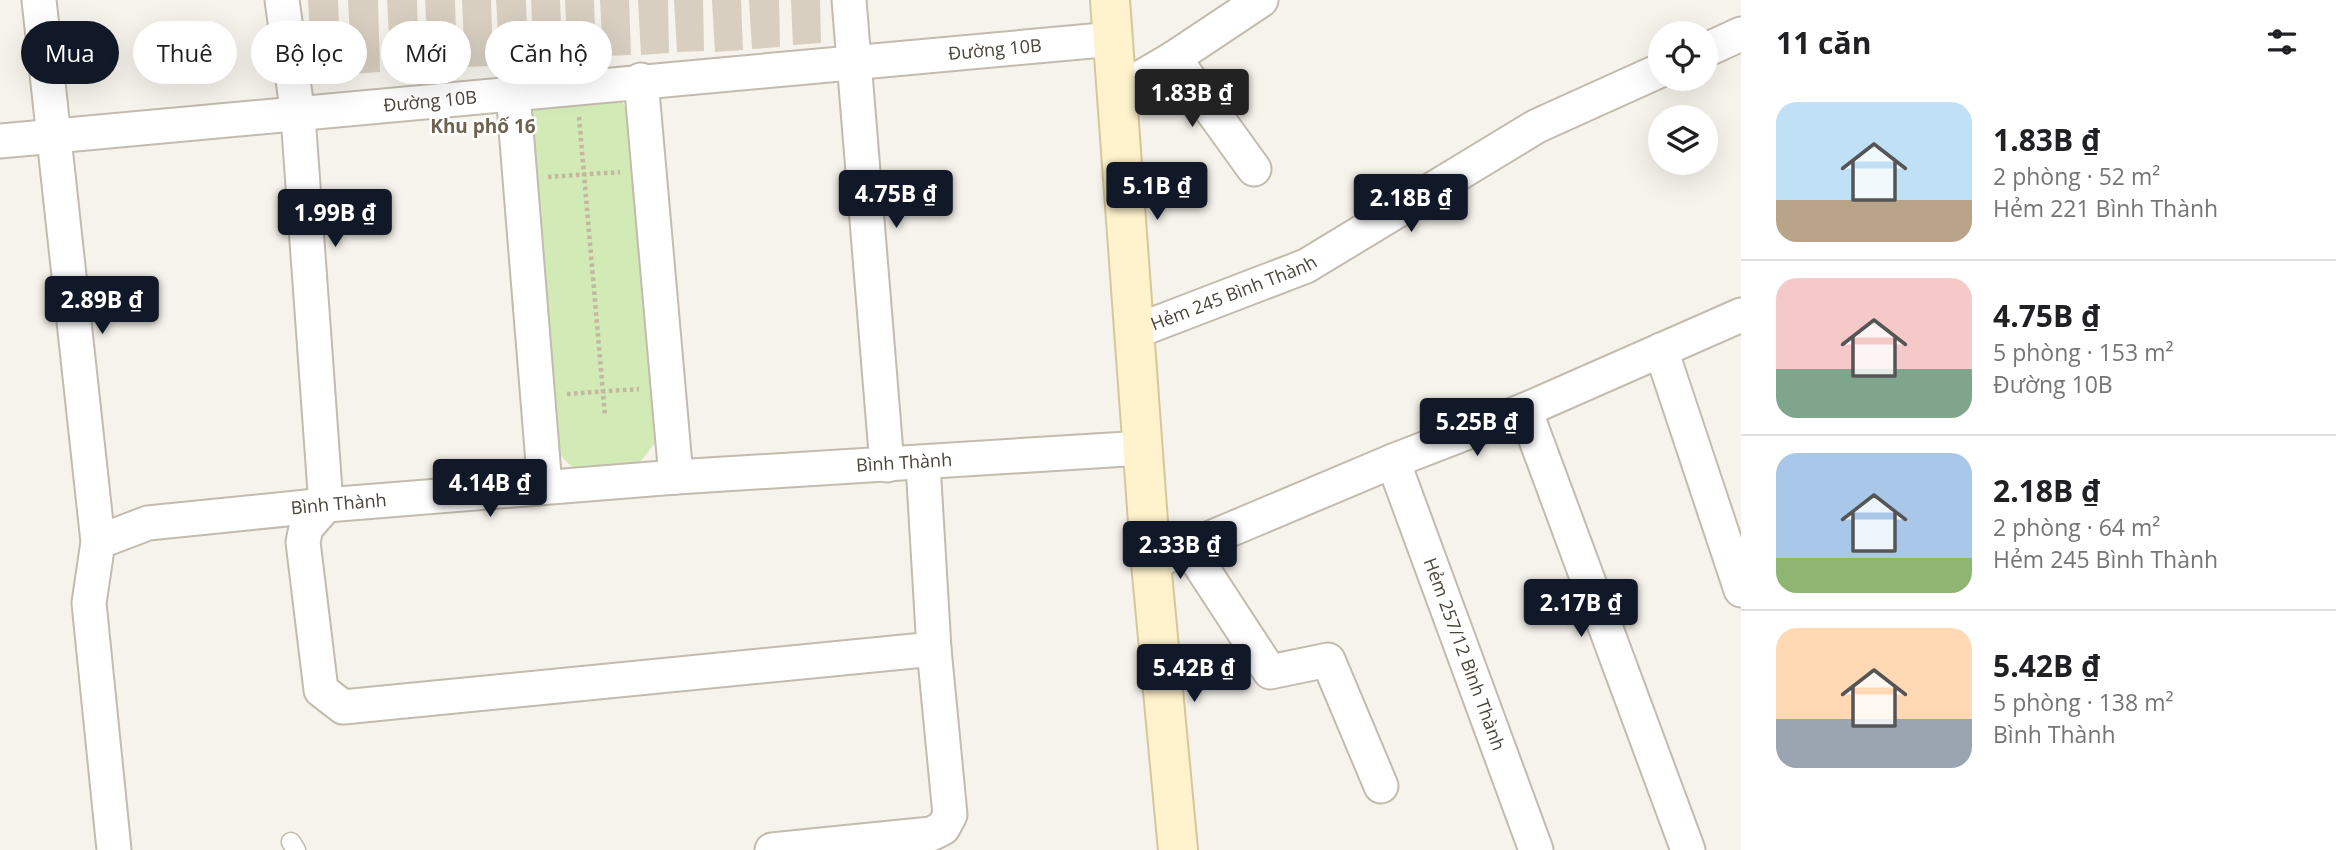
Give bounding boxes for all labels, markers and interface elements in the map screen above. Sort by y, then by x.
chip: Mua [21,21,119,84]
chip: Thuê [133,21,237,84]
chip: Bộ lọc [251,21,367,84]
chip: Mới [381,21,471,84]
chip: Căn hộ [485,21,612,84]
map controls [1648,21,1718,175]
button: locate [1648,21,1718,91]
text: 11 căn [1776,22,1871,63]
icon: filters [2263,23,2301,61]
street label: Đường 10B [947,33,1043,65]
pin: 1.83B ₫ [1127,69,1257,129]
text: 1.83B ₫ [1151,76,1233,108]
street label: Đường 10B [382,84,478,117]
button: layers [1648,105,1718,175]
district label: Khu phố 16 [430,113,536,139]
text: 1.83B ₫ [1993,119,2100,160]
icon: home [1832,130,1916,214]
text: 2 phòng · 52 m² [1993,160,2160,192]
pin: 5.1B ₫ [1100,162,1214,222]
text: 5.1B ₫ [1122,169,1192,201]
pin: 4.75B ₫ [831,170,961,230]
pin: 2.18B ₫ [1346,174,1476,234]
text: 4.75B ₫ [855,177,937,209]
text: 2.18B ₫ [1370,181,1452,213]
pin: 1.99B ₫ [270,190,400,249]
text: Hẻm 221 Bình Thành [1993,192,2218,224]
text: 1.99B ₫ [294,196,376,228]
street label: Hẻm 245 Bình Thành [1147,249,1321,336]
pin: 2.89B ₫ [37,276,167,336]
text: 2.89B ₫ [61,283,143,315]
text: 4.75B ₫ [1993,295,2100,336]
icon: home [1832,306,1916,390]
text: 5 phòng · 153 m² [1993,336,2173,368]
text: Đường 10B [1993,368,2113,400]
pin: 5.25B ₫ [1412,398,1542,458]
text: 5.25B ₫ [1436,405,1518,437]
street label: Bình Thành [855,447,953,477]
pin: 4.14B ₫ [425,460,555,519]
text: 4.14B ₫ [449,466,531,498]
text: 2.18B ₫ [1993,470,2100,511]
icon: home [1832,481,1916,565]
street label: Bình Thành [290,487,387,520]
text: 2 phòng · 64 m² [1993,511,2160,543]
pin: 2.33B ₫ [1115,522,1245,581]
text: 2.33B ₫ [1139,528,1221,560]
text: Hẻm 245 Bình Thành [1993,543,2218,575]
street label: Hẻm 257/12 Bình Thành [1419,554,1511,754]
pin: 2.17B ₫ [1516,580,1646,639]
text: 2.17B ₫ [1540,586,1622,618]
pin: 5.42B ₫ [1129,644,1259,704]
text: 5.42B ₫ [1993,645,2100,686]
text: 5.42B ₫ [1153,651,1235,683]
icon: home [1832,656,1916,740]
text: 5 phòng · 138 m² [1993,686,2173,718]
text: Bình Thành [1993,718,2116,750]

